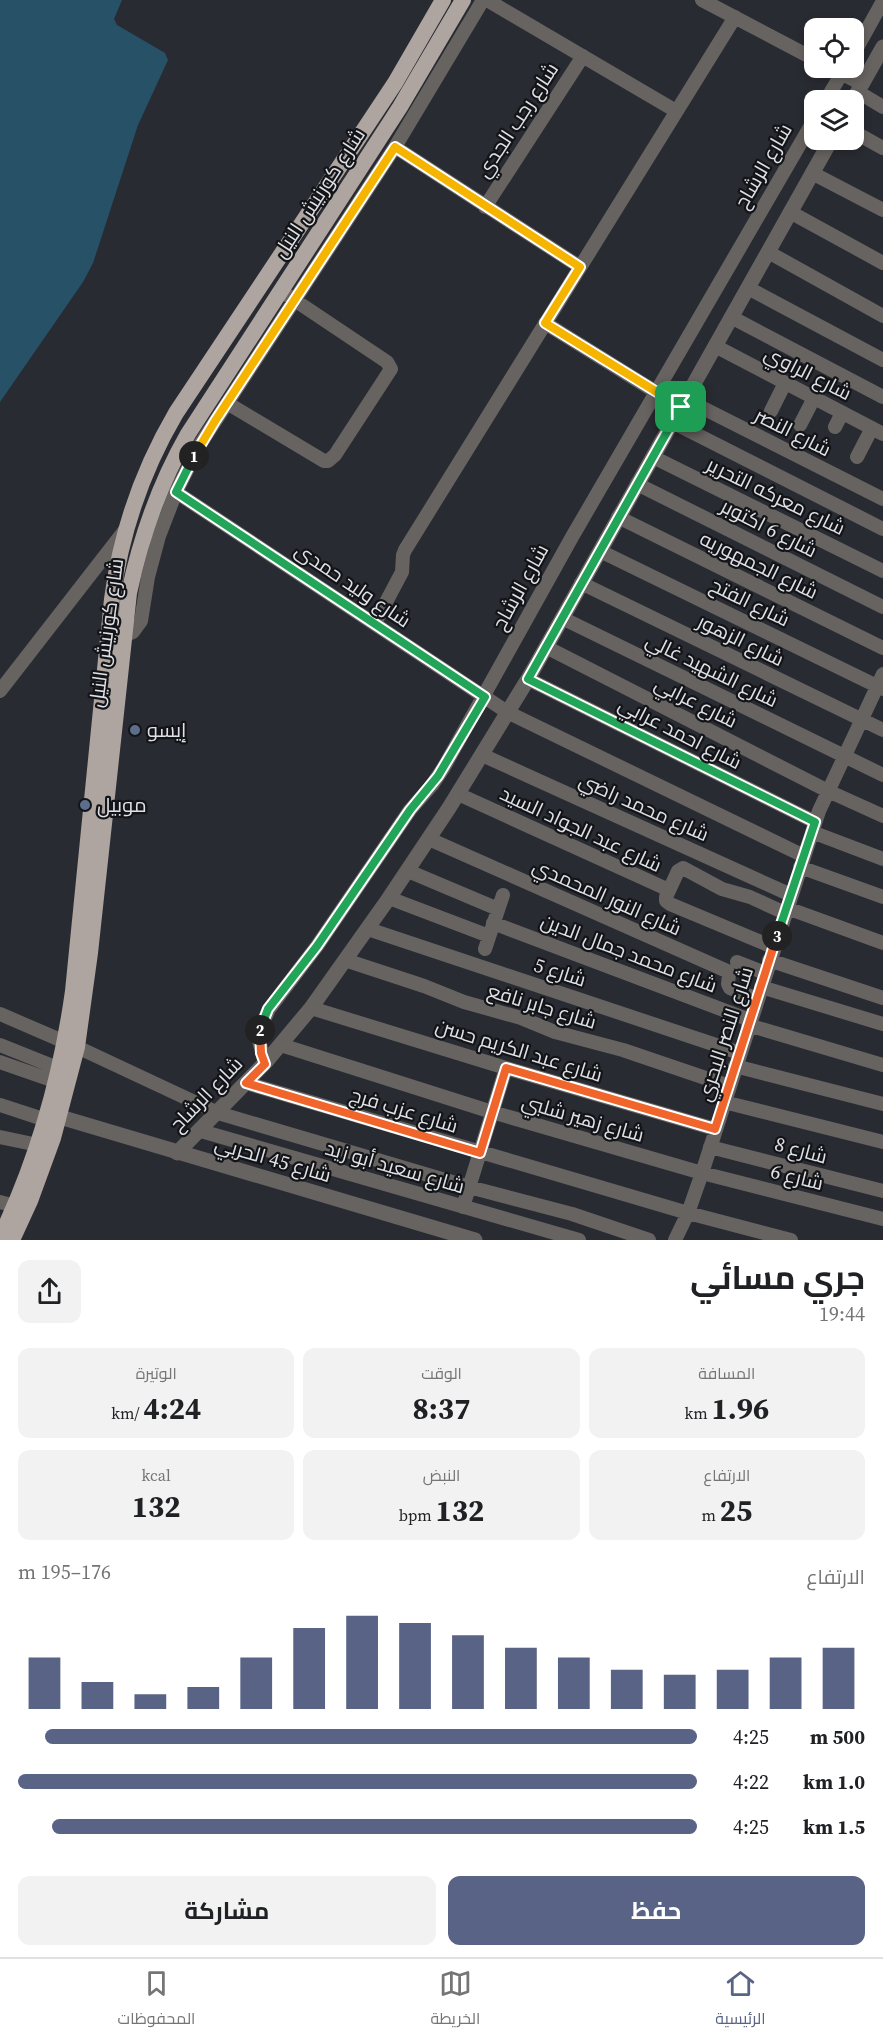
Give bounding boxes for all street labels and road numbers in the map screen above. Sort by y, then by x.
street label: شارع رجب الجدي [469,57,566,184]
street label: شارع الرشاح [727,118,799,214]
street label: شارع كورنيش النيل [266,122,372,264]
street label: شارع الراوي [759,339,856,409]
street label: شارع النصر [749,400,836,463]
street label: شارع معركه التحرير [701,450,850,542]
street label: شارع 6 اكتوبر [715,491,822,564]
street label: شارع الجمهوريه [695,524,823,606]
street label: شارع وليد حمدى [290,536,416,634]
street label: شارع الرشاح [485,539,555,635]
street label: شارع كورنيش النيل [82,557,130,709]
street label: شارع الفتح [705,571,795,633]
street label: شارع الزهور [692,607,789,673]
street label: شارع الشهيد غالي [640,626,783,716]
street label: شارع عرابي [649,669,742,737]
street label: شارع احمد عرابي [613,690,746,778]
street label: شارع محمد راضي [574,766,713,849]
street label: شارع عبد الجواد السيد [496,779,666,879]
street label: شارع النور المحمدي [527,852,686,944]
street label: شارع محمد جمال الدين [537,907,721,999]
street label: شارع 5 [530,950,590,994]
street label: شارع النصر البحري [690,963,762,1105]
street label: شارع جابر نافع [484,976,600,1036]
street label: شارع عبد الكريم حسن [432,1011,606,1089]
street label: شارع الرشاح [163,1050,249,1138]
street label: شارع عزب فرج [347,1080,461,1140]
street label: شارع زهير شلبي [518,1087,647,1151]
street label: شارع 45 الحربي [211,1129,335,1191]
street label: شارع 8 [772,1130,830,1170]
street label: شارع سعيد أبو زيد [322,1134,468,1200]
street label: شارع 6 [768,1157,826,1197]

